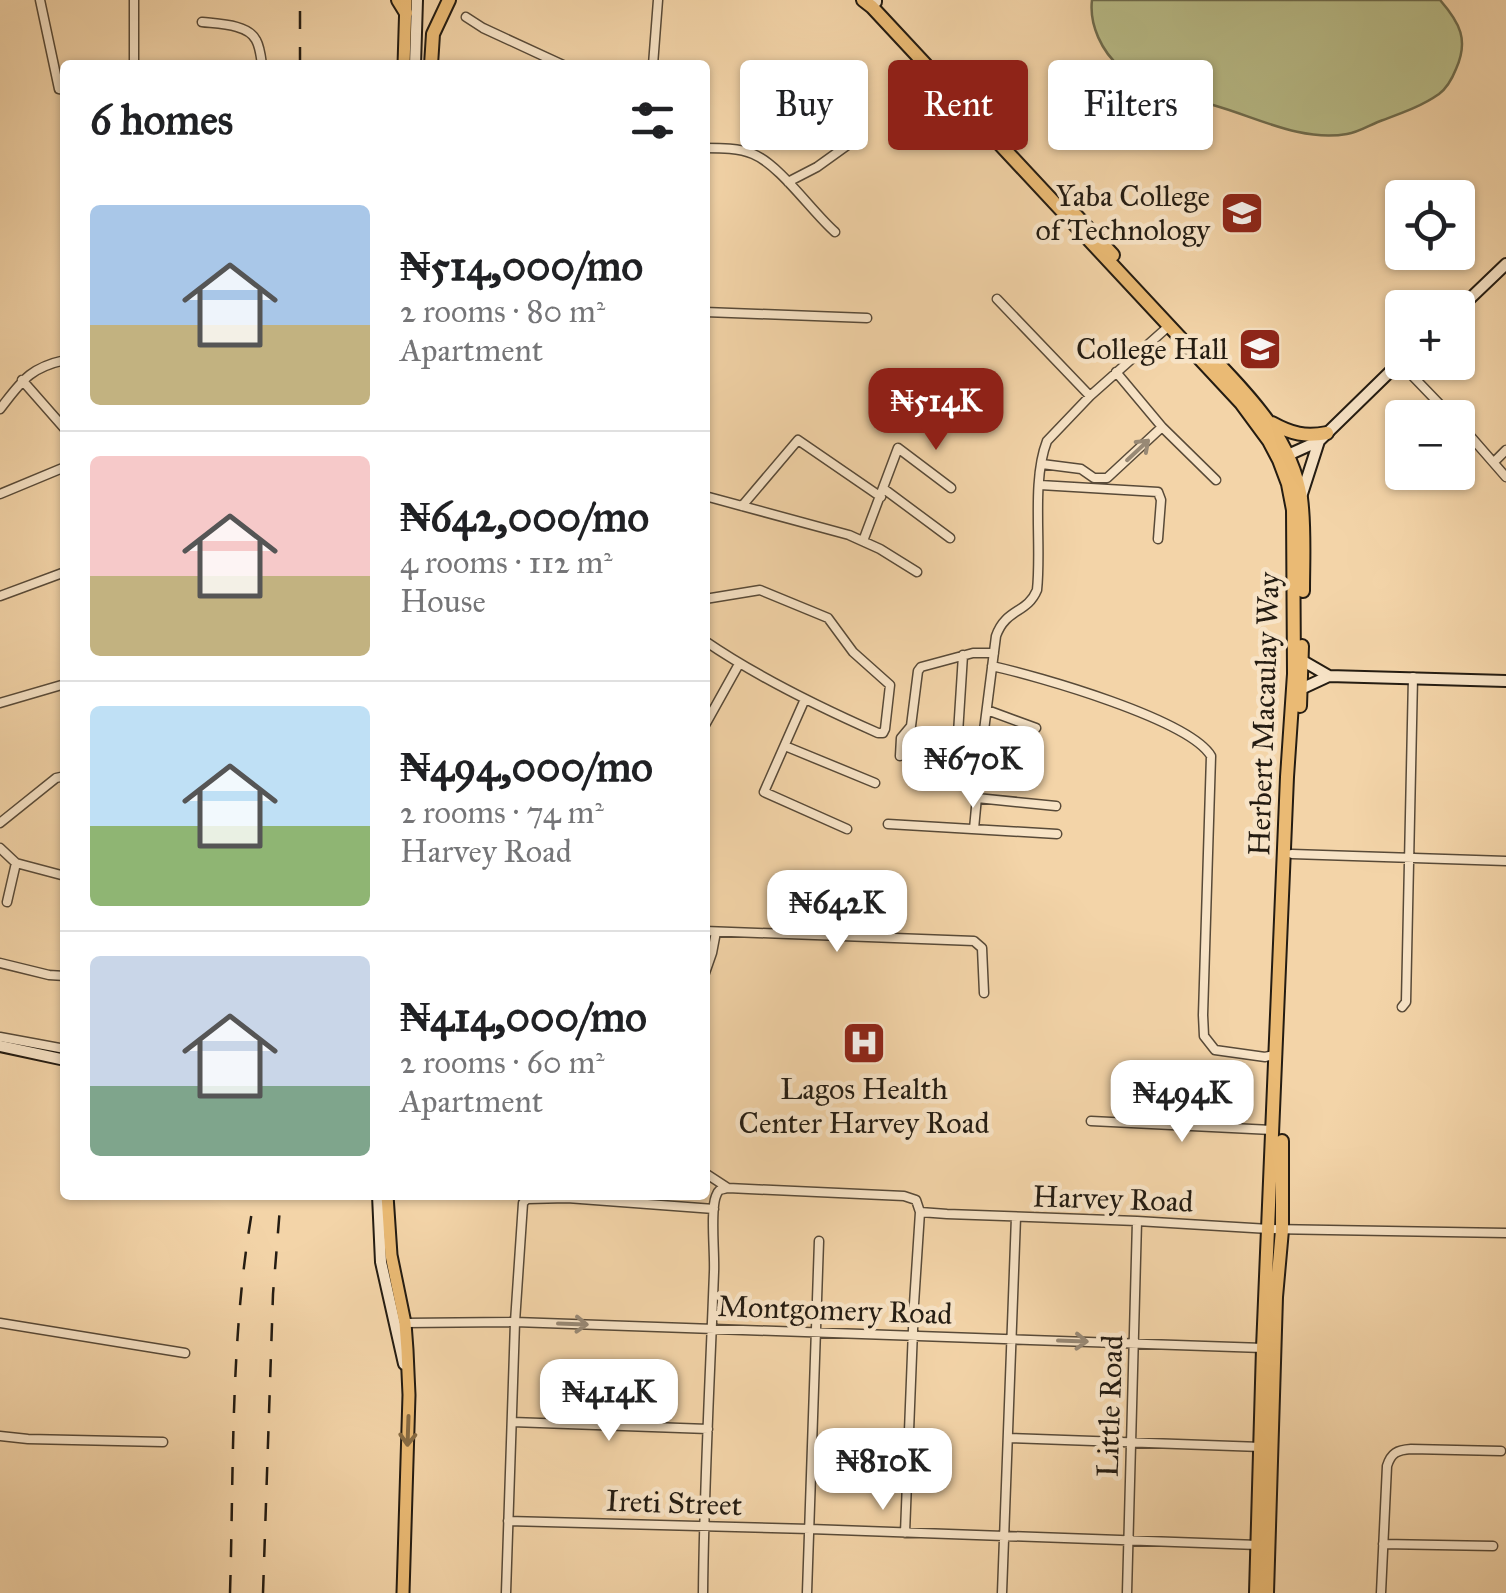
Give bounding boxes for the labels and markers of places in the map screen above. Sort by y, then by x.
place label: Yaba College of Technology [1035,178,1211,248]
school or university icon: Yaba College of Technology [1219,190,1265,236]
school or university icon: College Hall [1237,326,1283,372]
place label: College Hall [1076,331,1229,367]
pin: ₦514K [866,368,1006,453]
pin: ₦670K [903,726,1043,811]
pin: ₦642K [767,870,907,955]
hospital icon: Lagos Health Center Harvey Road [841,1020,887,1066]
pin: ₦494K [1112,1060,1252,1145]
place label: Lagos Health Center Harvey Road [739,1071,989,1141]
pin: ₦414K [539,1359,679,1444]
pin: ₦810K [813,1428,953,1513]

